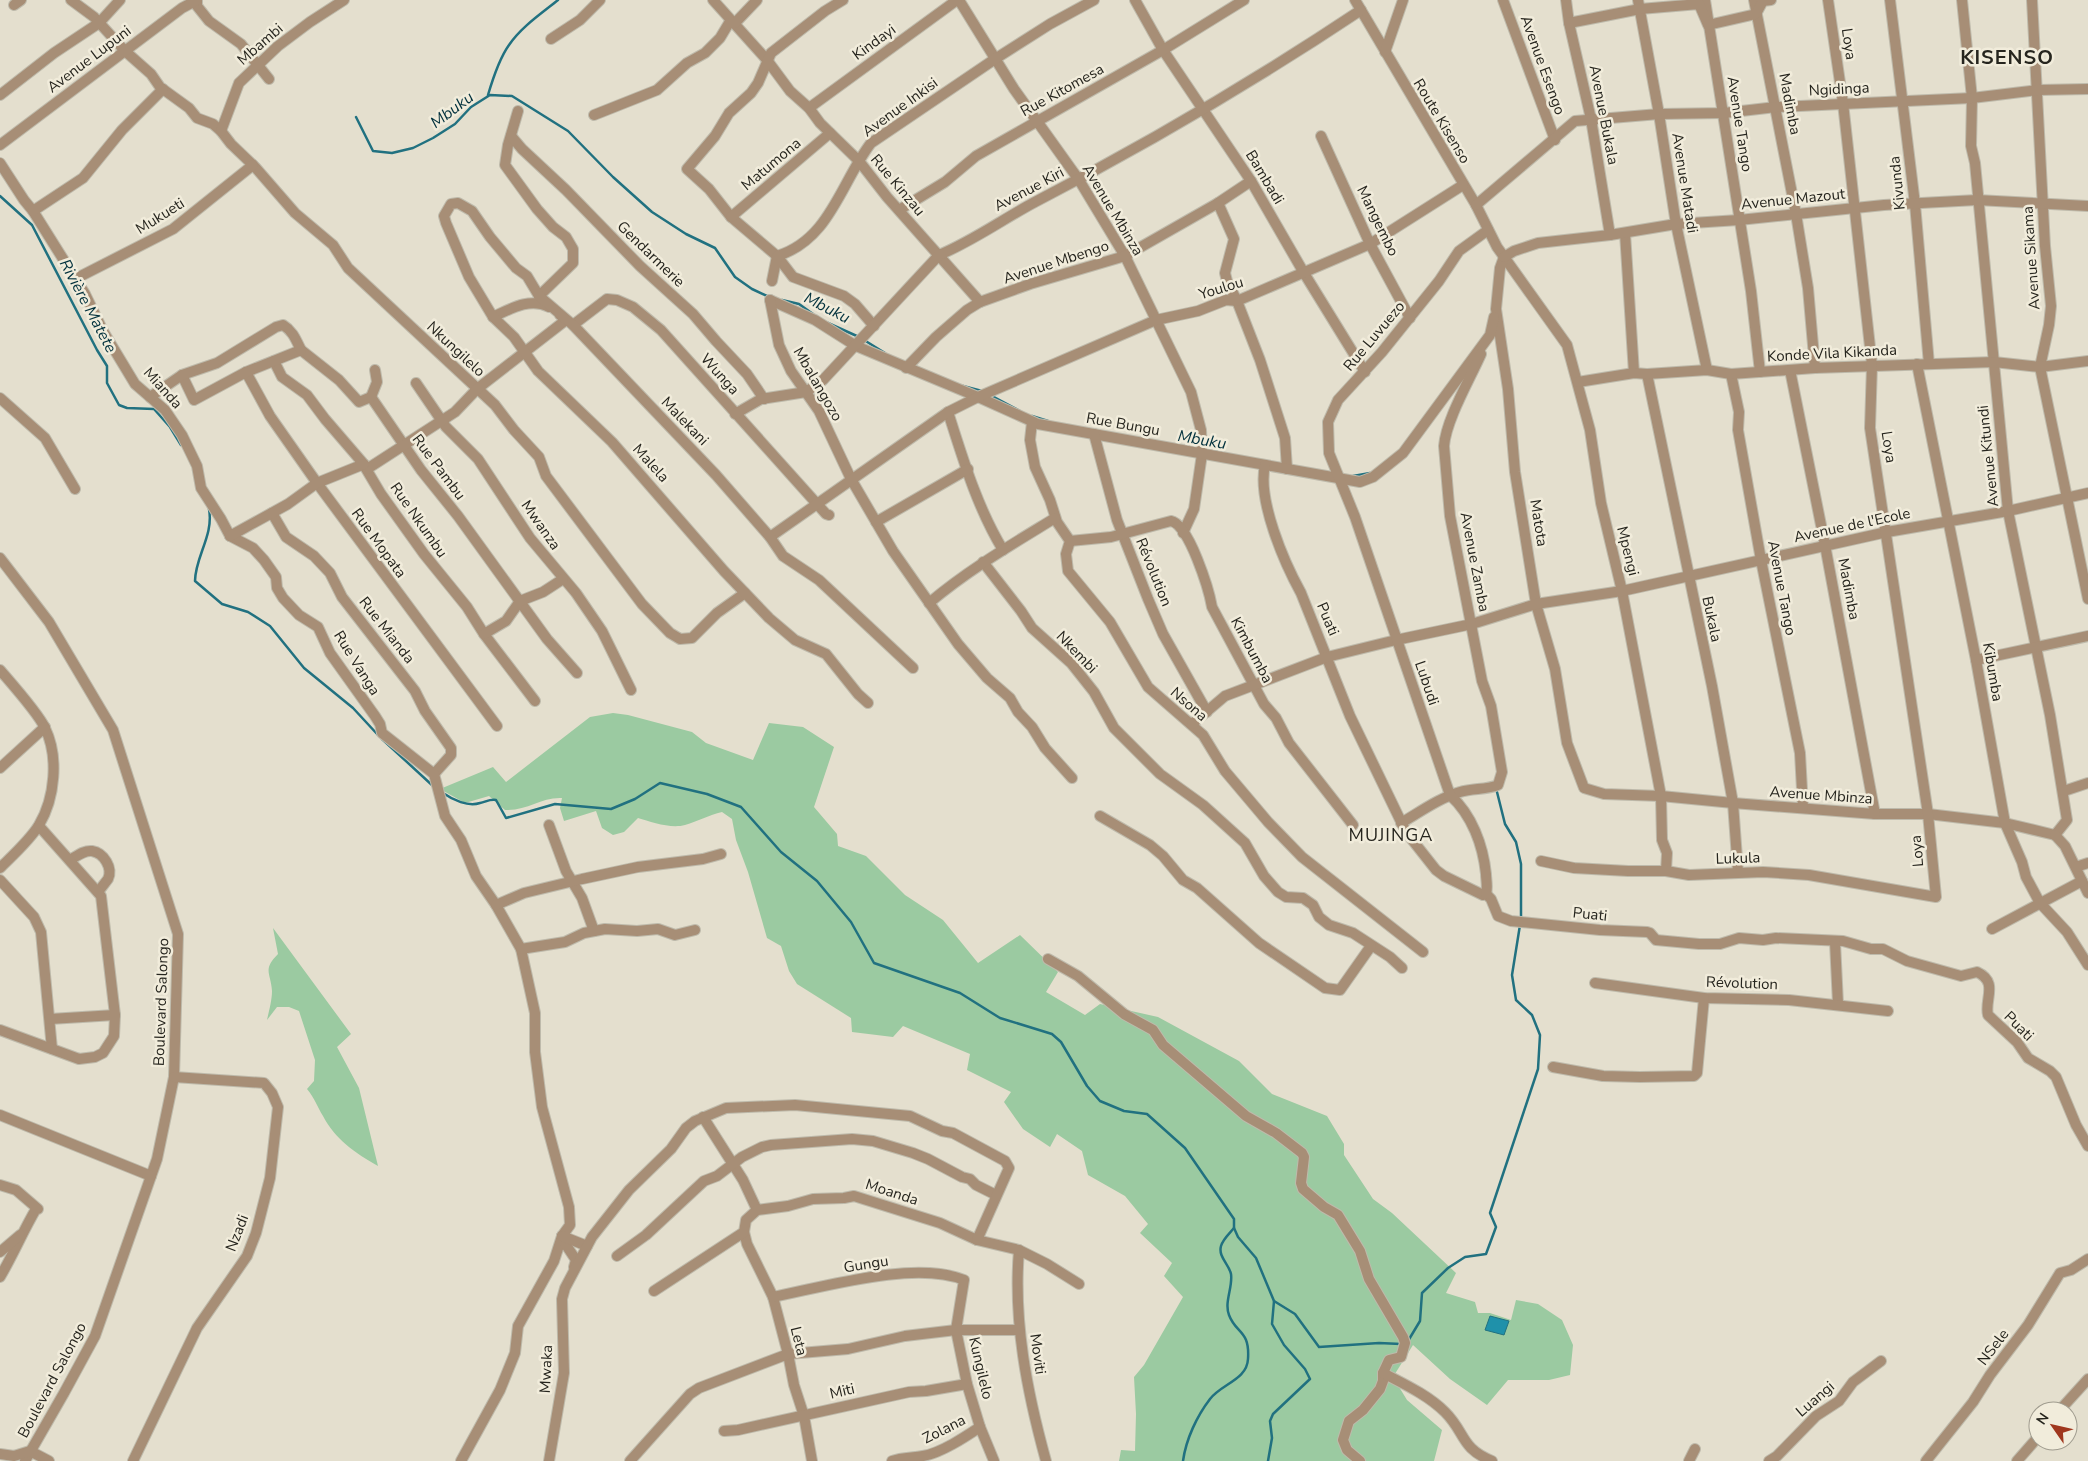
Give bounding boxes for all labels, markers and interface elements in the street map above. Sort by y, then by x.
street label: Avenue Esengo [1516,13,1570,117]
street label: Mbambi [233,19,287,69]
street label: Kindayi [848,19,900,65]
street label: Avenue Lupuni [43,21,135,97]
street label: Loya [1837,27,1861,61]
district label: KISENSO [1960,44,2054,71]
street label: Rue Kitomesa [1017,59,1107,121]
street label: Avenue Bukala [1585,63,1623,167]
street label: Madimba [1774,71,1806,137]
street label: Avenue Inkisi [858,73,942,141]
street label: Route Kisenso [1409,75,1475,167]
street label: Avenue Tango [1723,75,1757,173]
street label: Ngidinga [1808,77,1870,101]
water label: Mbuku [426,86,478,134]
street label: Avenue Matadi [1667,132,1703,234]
street label: Matumona [737,133,805,195]
street label: Bambadi [1241,146,1289,208]
street label: Rue Kinzau [866,150,930,220]
street label: Kivunda [1884,155,1910,211]
street label: Avenue Mbinza [1078,161,1148,259]
street label: Avenue Kiri [990,162,1068,216]
street label: Mangembo [1352,182,1404,260]
street label: Avenue Mazout [1740,184,1847,214]
street label: Mukueti [132,193,188,239]
street label: Avenue Sikama [2017,206,2045,310]
street label: Gendarmerie [613,217,689,291]
street label: Avenue Mbengo [1001,235,1111,289]
water label: Rivière Matete [54,255,122,357]
street label: Youlou [1195,272,1246,305]
water label: Mbuku [800,287,854,329]
street label: Rue Luvuezo [1339,297,1409,375]
street label: Nkungilelo [423,317,489,381]
street label: Konde Vila Kikanda [1766,340,1898,366]
street label: Mbalangozo [789,343,847,425]
street label: Wunga [696,349,744,399]
street label: Mianda [139,363,187,413]
street label: Malekani [657,392,713,450]
street label: Avenue Kitundi [1973,404,2003,508]
street label: Rue Bungu [1085,408,1161,440]
water label: Mbuku [1176,425,1228,455]
street label: Rue Pambu [408,430,470,504]
street label: Loya [1877,430,1901,464]
street label: Malela [628,439,674,487]
street label: Rue Nkumbu [386,479,452,561]
street label: Mwanza [517,496,565,554]
street label: Matota [1525,498,1553,548]
street label: Avenue de l'Ecole [1792,503,1912,547]
street label: Rue Mopata [347,504,411,582]
street label: Avenue Zamba [1456,510,1494,614]
street label: Mpengi [1612,524,1644,578]
street label: Révolution [1131,535,1177,609]
street label: Avenue Tango [1763,539,1801,637]
street label: Madimba [1833,556,1865,622]
street label: Rue Mianda [355,592,419,668]
street label: Bukala [1697,594,1727,644]
street label: Puati [1312,599,1344,639]
street label: Kimbumba [1226,613,1278,687]
street label: Rue Vanga [329,627,385,699]
street label: Nkembi [1052,627,1102,677]
street label: Kibumba [1978,641,2008,703]
street label: Lubudi [1410,658,1444,708]
street label: Nsona [1166,682,1212,726]
street label: Avenue Mbinza [1769,781,1873,809]
district label: MUJINGA [1349,823,1433,847]
street label: Loya [1906,834,1928,868]
street label: Lukula [1715,847,1761,869]
street label: Puati [1572,902,1608,926]
street label: Boulevard Salongo [149,938,173,1066]
street label: Révolution [1706,972,1778,994]
street label: Puati [2000,1007,2038,1045]
street label: Moanda [863,1174,921,1210]
street label: Nzadi [221,1212,253,1254]
street label: Gungu [842,1251,890,1277]
street label: Boulevard Salongo [13,1319,91,1441]
street label: Leta [786,1324,812,1358]
street label: NSele [1973,1325,2013,1369]
street label: Moviti [1025,1332,1051,1376]
street label: Kungilelo [964,1335,998,1401]
street label: Mwaka [535,1344,557,1394]
street label: Luangi [1791,1377,1839,1421]
street label: Miti [828,1378,856,1404]
north arrow [2028,1401,2078,1451]
text: N [2032,1409,2053,1429]
street label: Zolana [919,1410,969,1448]

